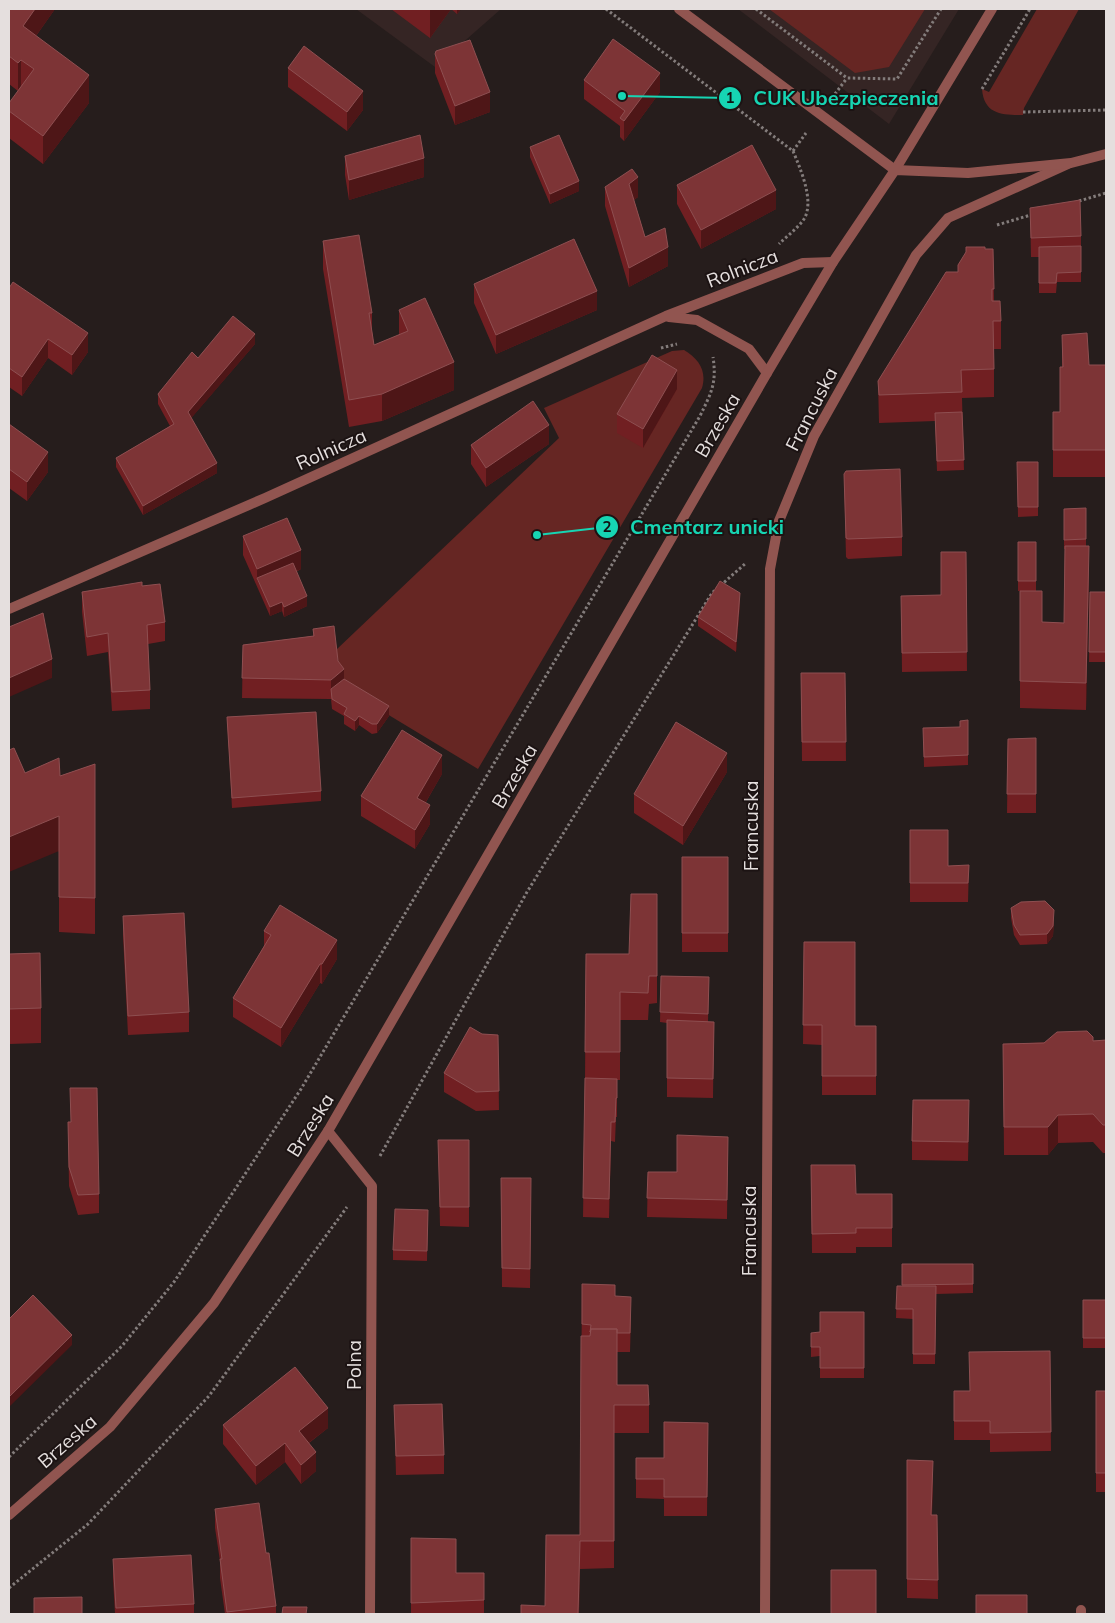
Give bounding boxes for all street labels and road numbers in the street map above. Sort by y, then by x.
street label: Rolnicza [703,243,781,293]
street label: Francuska [780,363,842,455]
street label: Brzeska [689,389,745,461]
street label: Rolnicza [292,423,370,475]
street label: Brzeska [486,740,542,812]
street label: Francuska [739,781,763,871]
street label: Brzeska [281,1089,339,1161]
street label: Francuska [737,1186,761,1276]
street label: Polna [342,1340,366,1390]
street label: Brzeska [33,1409,101,1473]

